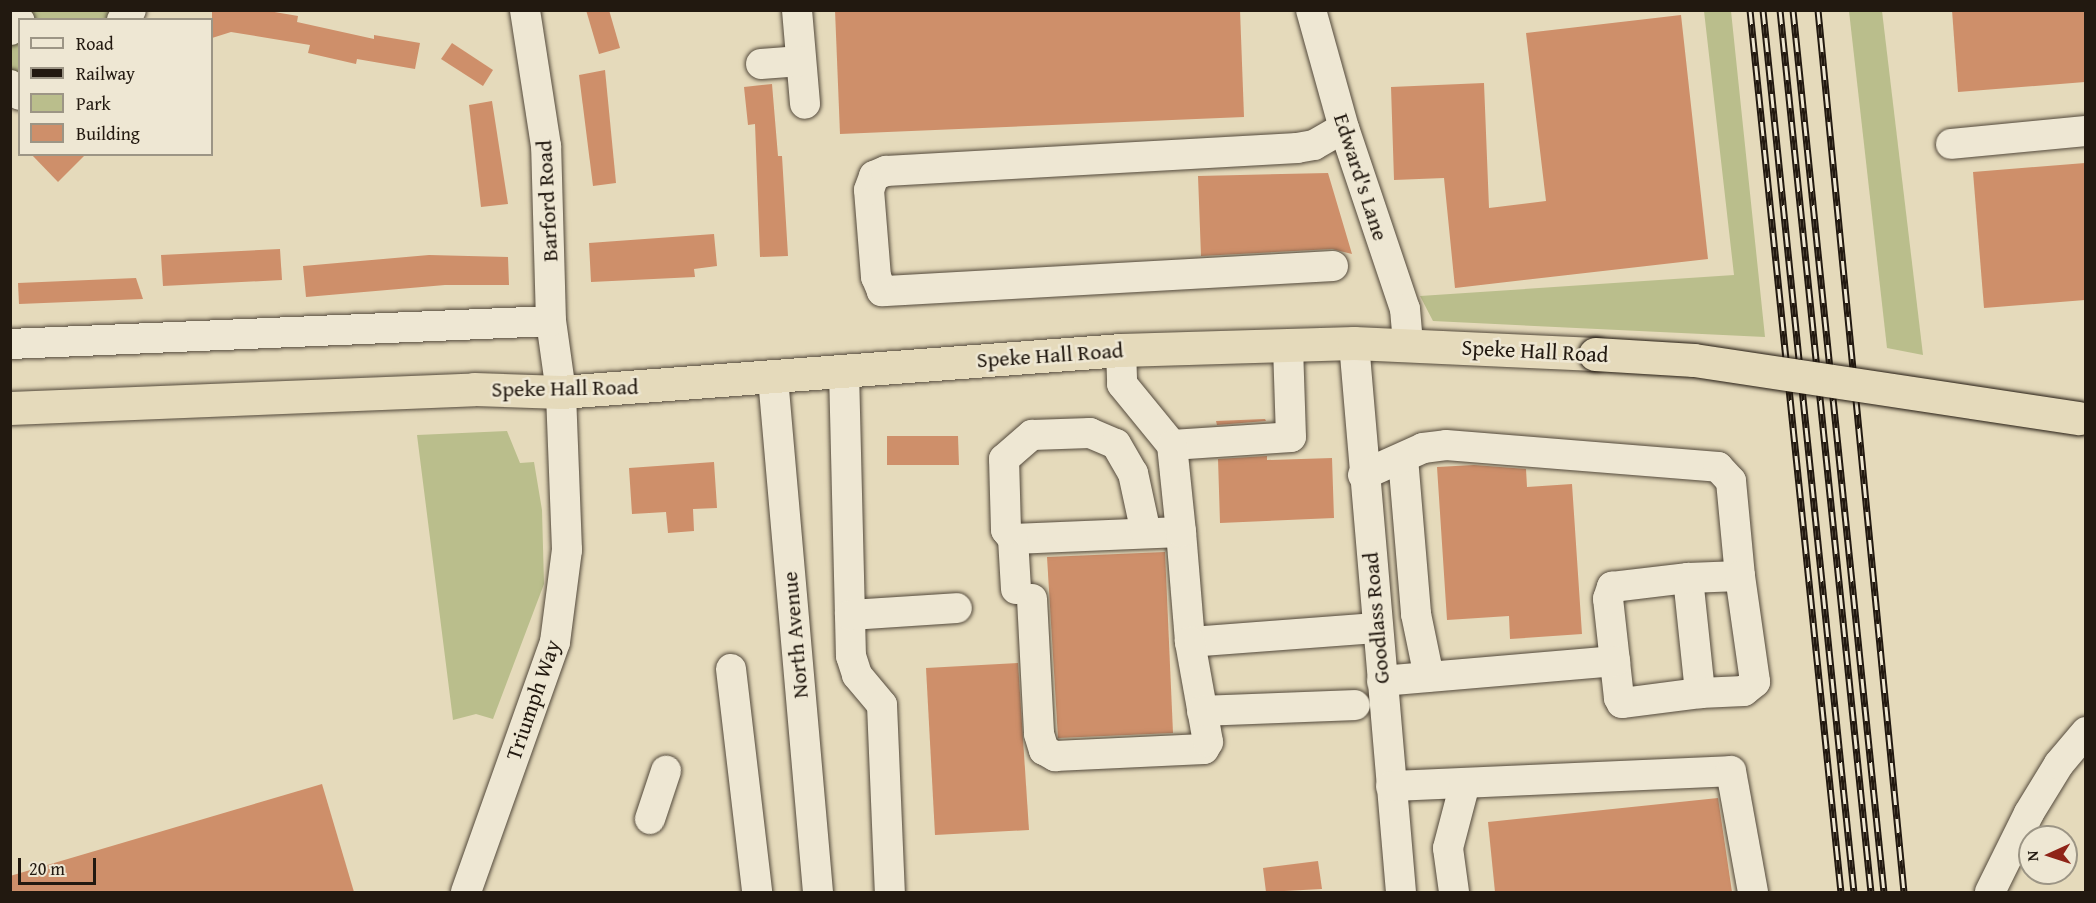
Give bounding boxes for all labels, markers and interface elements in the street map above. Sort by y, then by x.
legend [18,18,213,156]
text: Road [76,30,114,57]
text: Railway [76,60,135,87]
text: Park [76,90,111,117]
street label: Edward's Lane [1328,110,1394,244]
text: Building [76,120,140,147]
street label: Barford Road [531,140,563,262]
street label: Speke Hall Road [1461,334,1609,368]
street label: Speke Hall Road [976,337,1124,373]
street label: Speke Hall Road [491,374,639,402]
street label: Goodlass Road [1357,551,1395,685]
street label: North Avenue [776,570,814,700]
street label: Triumph Way [500,636,566,764]
north arrow [2018,825,2078,885]
scale bar [21,846,99,884]
text: N [2020,850,2044,862]
text: 20 m [29,855,65,882]

